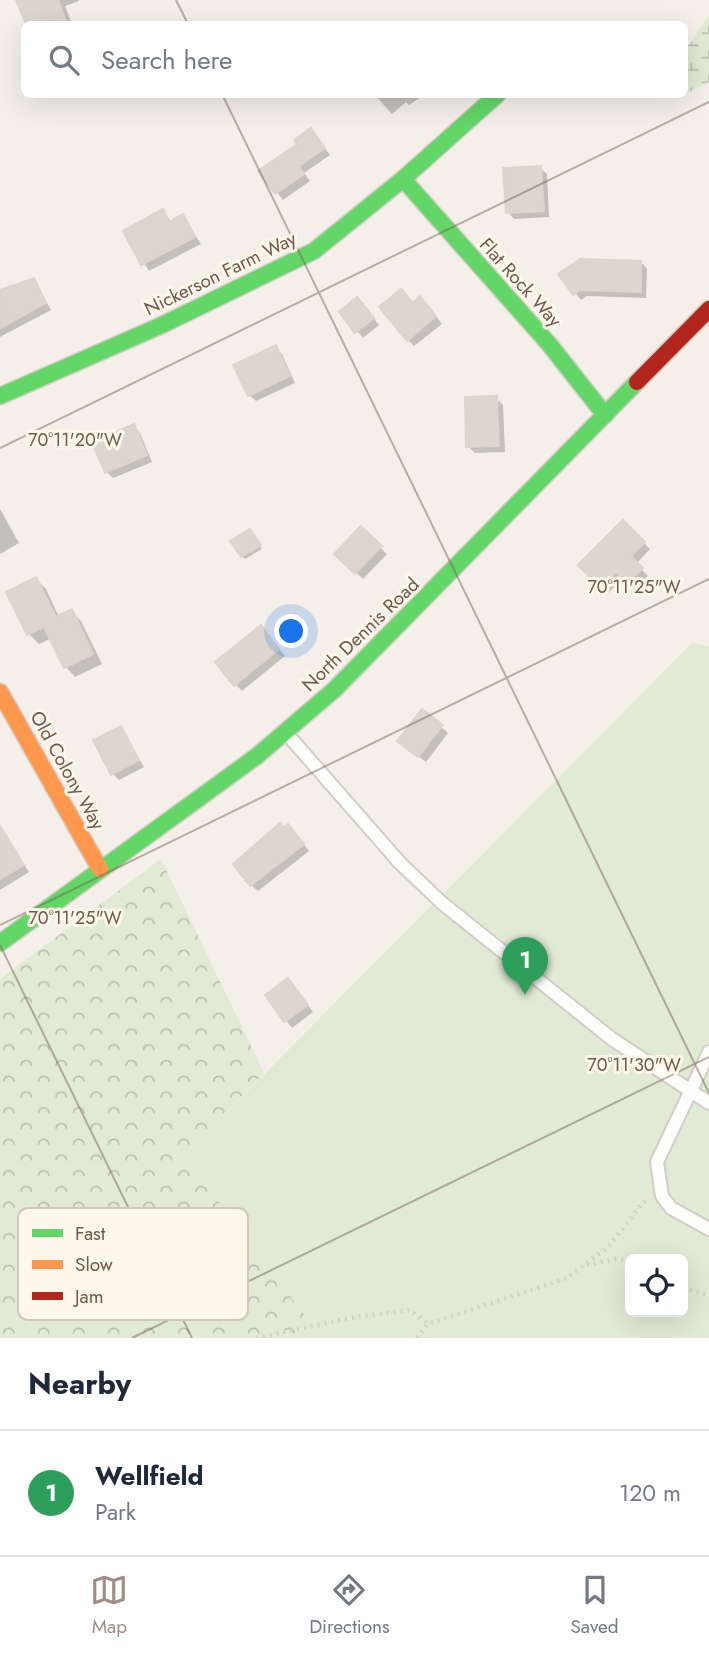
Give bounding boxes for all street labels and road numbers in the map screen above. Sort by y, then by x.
street label: Nickerson Farm Way [140,225,301,322]
street label: Flat Rock Way [473,232,568,333]
street label: North Dennis Road [296,571,425,697]
street label: Old Colony Way [24,706,112,835]

